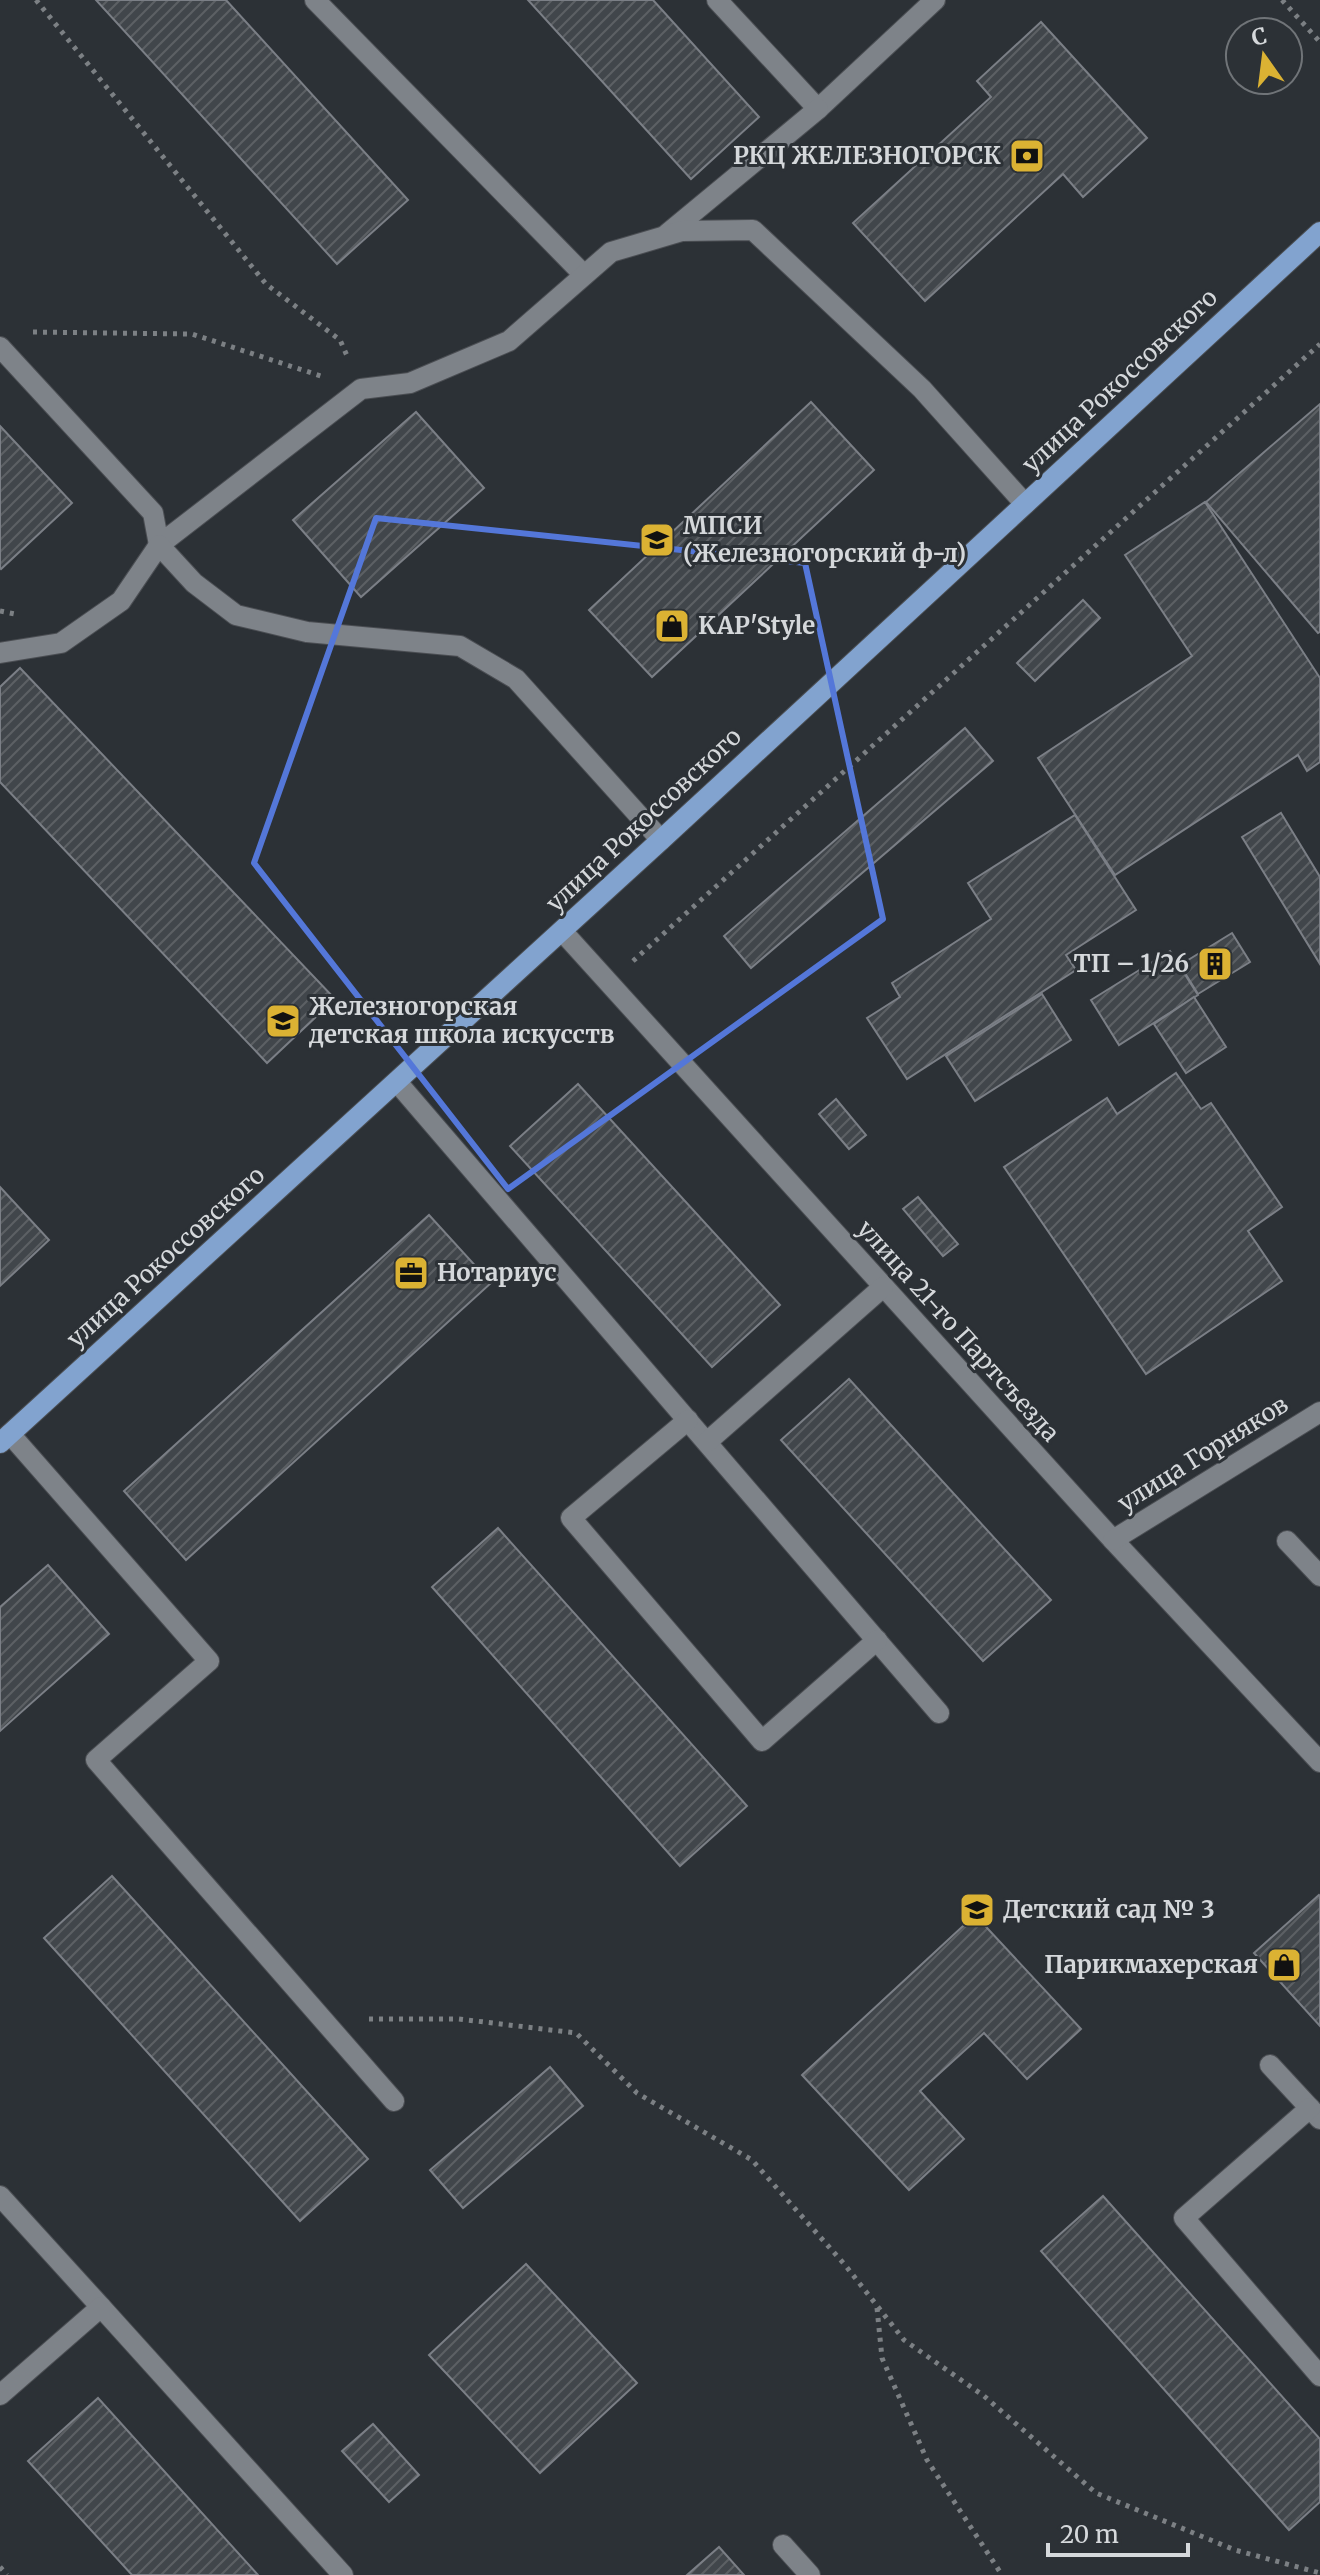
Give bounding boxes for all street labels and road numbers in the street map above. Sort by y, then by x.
street label: улица Рокоссовского [1015,282,1224,479]
street label: улица Рокоссовского [539,721,748,918]
street label: улица Рокоссовского [60,1159,271,1354]
street label: улица 21-го Партсъезда [851,1213,1066,1448]
street label: улица Горняков [1112,1389,1294,1518]

